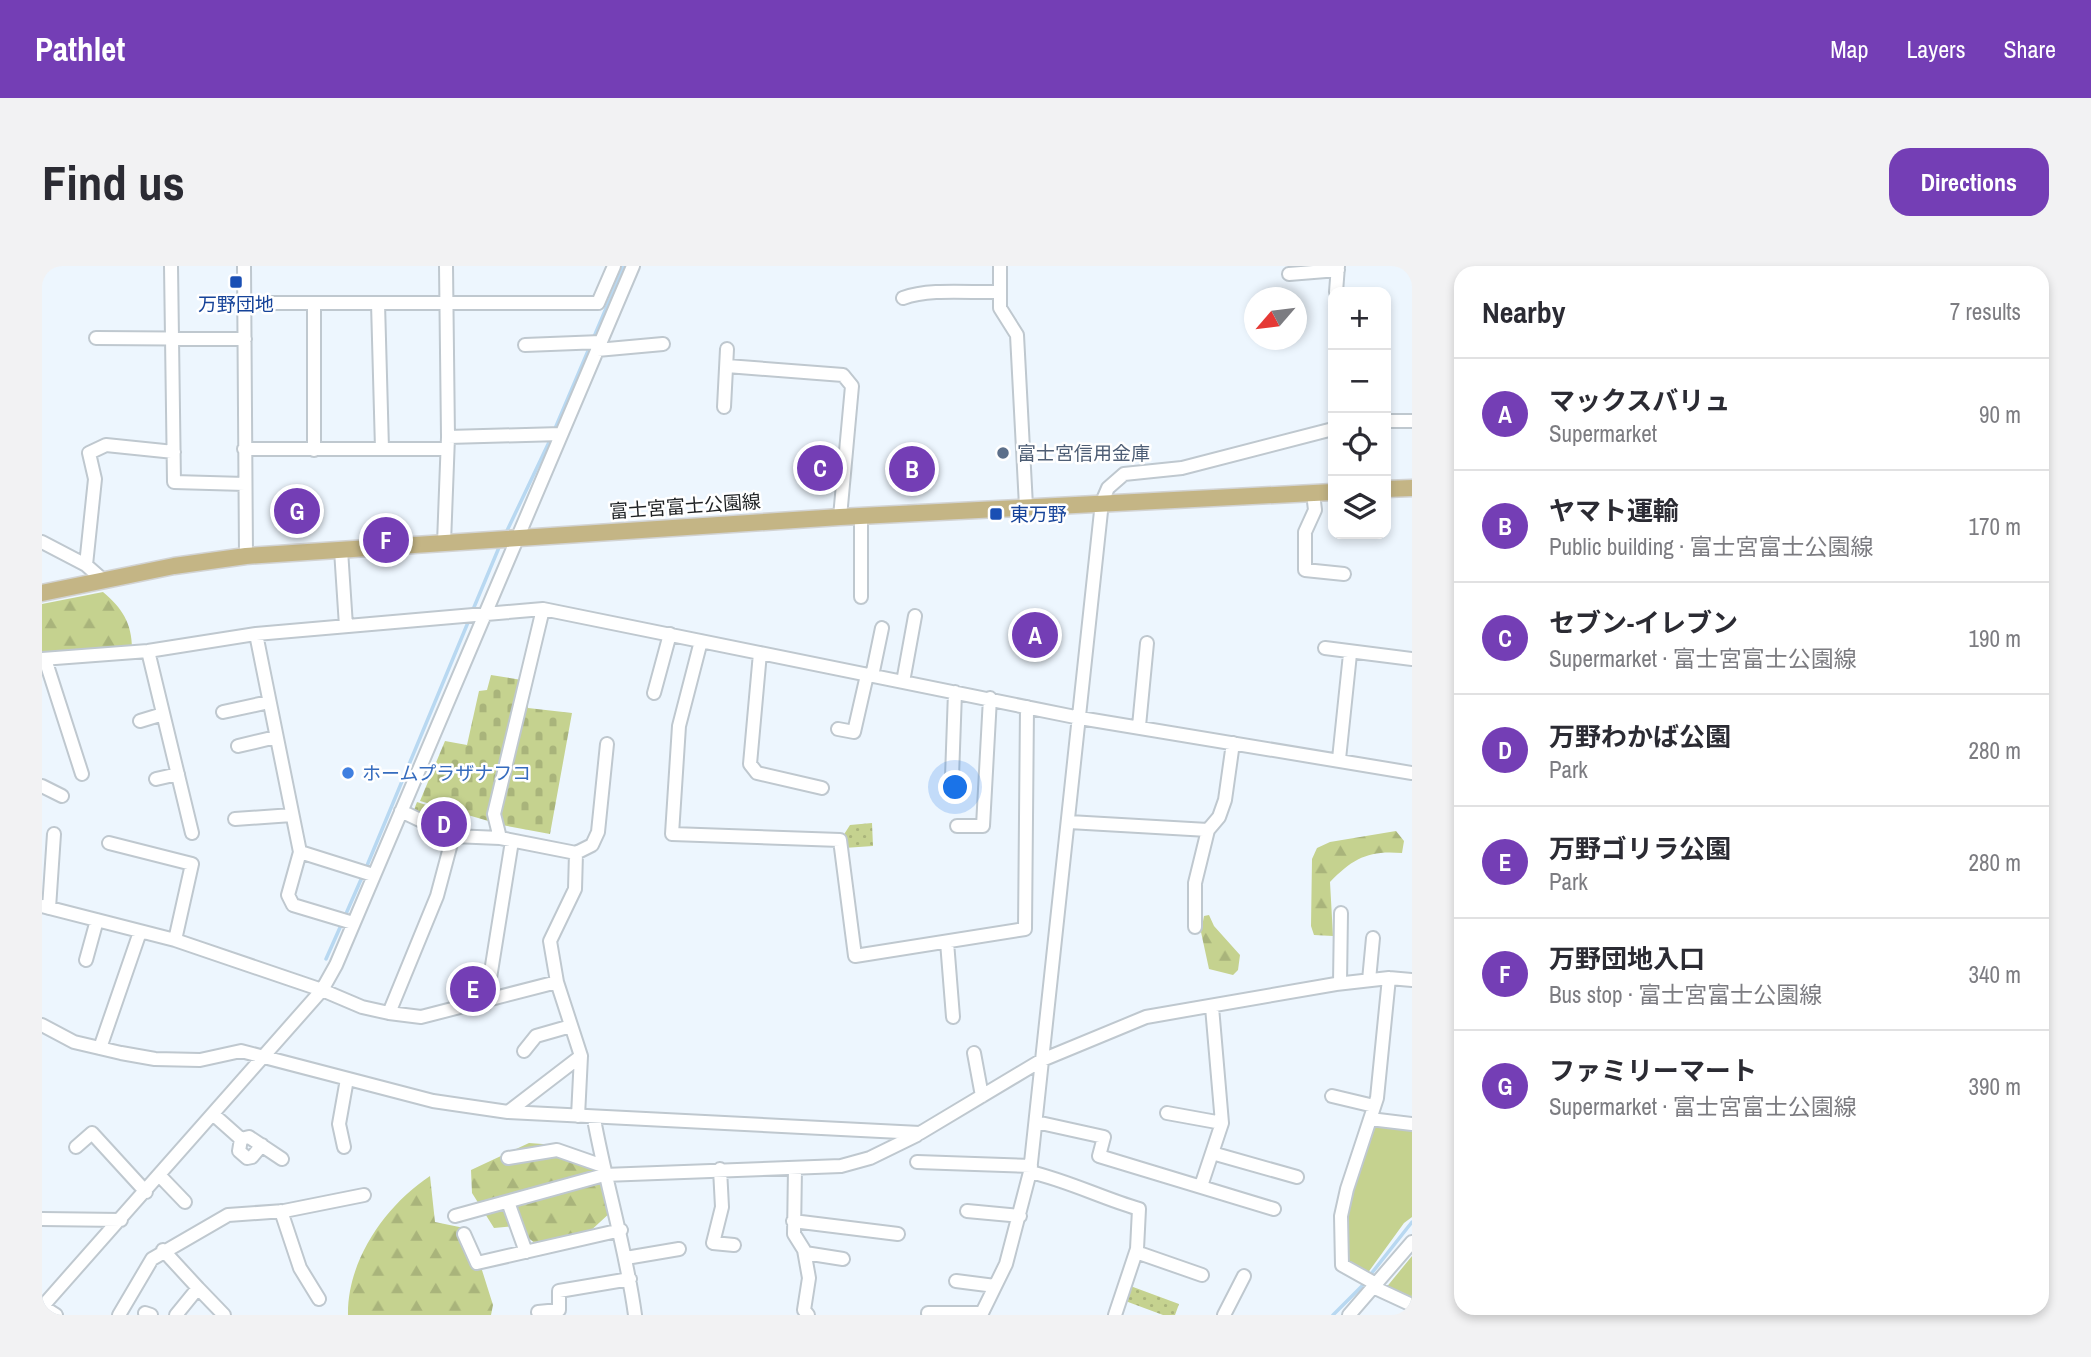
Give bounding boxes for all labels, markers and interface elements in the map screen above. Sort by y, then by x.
text: Pathlet [35,27,125,71]
text: Map [1830,33,1868,65]
text: Layers [1906,33,1965,65]
text: Share [2003,33,2056,65]
button: Directions [1889,148,2049,216]
text: Find us [42,149,185,215]
marker: 万野団地 [228,274,244,290]
north arrow [1244,287,1307,350]
map controls [1328,287,1391,539]
button: + [1328,287,1391,350]
place label: 万野団地 [198,291,274,317]
text: Nearby [1482,292,1565,332]
text: 7 results [1950,296,2021,327]
button: − [1328,350,1391,413]
text: マックスバリュ [1549,383,1730,418]
text: A [1498,399,1512,430]
text: 90 m [1979,399,2021,430]
button: locate [1328,413,1391,476]
text: Supermarket [1549,418,1657,449]
place label: 富士宮信用金庫 [1017,440,1150,466]
pin: C [797,442,843,494]
pin: B [889,443,935,495]
marker: 富士宮信用金庫 [995,445,1011,461]
button: layers [1328,476,1391,539]
pin: G [274,485,320,537]
street label: 富士宮富士公園線 [608,488,762,524]
text: ヤマト運輸 [1549,493,1679,528]
place label: 東万野 [1010,501,1067,527]
marker: 東万野 [988,506,1004,522]
text: B [1498,511,1512,542]
text: 170 m [1969,511,2021,542]
pin: F [363,514,409,566]
text: Public building · 富士宮富士公園線 [1549,531,1874,562]
text: セブン-イレブン [1549,605,1738,640]
pin: A [1012,609,1058,661]
text: C [1498,623,1512,654]
text: 190 m [1969,623,2021,654]
text: Supermarket · 富士宮富士公園線 [1549,643,1857,674]
text: 万野わかば公園 [1549,719,1731,754]
text: D [1498,735,1512,766]
text: 280 m [1969,735,2021,766]
text: Park [1549,754,1588,785]
place label: ホームプラザナフコ [362,760,531,786]
marker: ホームプラザナフコ [340,765,356,781]
your location [938,770,972,804]
pin: D [421,798,467,850]
text: 万野ゴリラ公園 [1549,831,1731,866]
text: E [1499,847,1511,878]
text: 280 m [1969,847,2021,878]
text: Park [1549,866,1588,897]
text: 万野団地入口 [1549,941,1705,976]
text: F [1499,959,1511,990]
text: 340 m [1969,959,2021,990]
pin: E [450,963,496,1015]
text: Bus stop · 富士宮富士公園線 [1549,979,1822,1010]
text: ファミリーマート [1549,1053,1757,1088]
text: G [1498,1071,1512,1102]
text: 390 m [1969,1071,2021,1102]
text: Supermarket · 富士宮富士公園線 [1549,1091,1857,1122]

